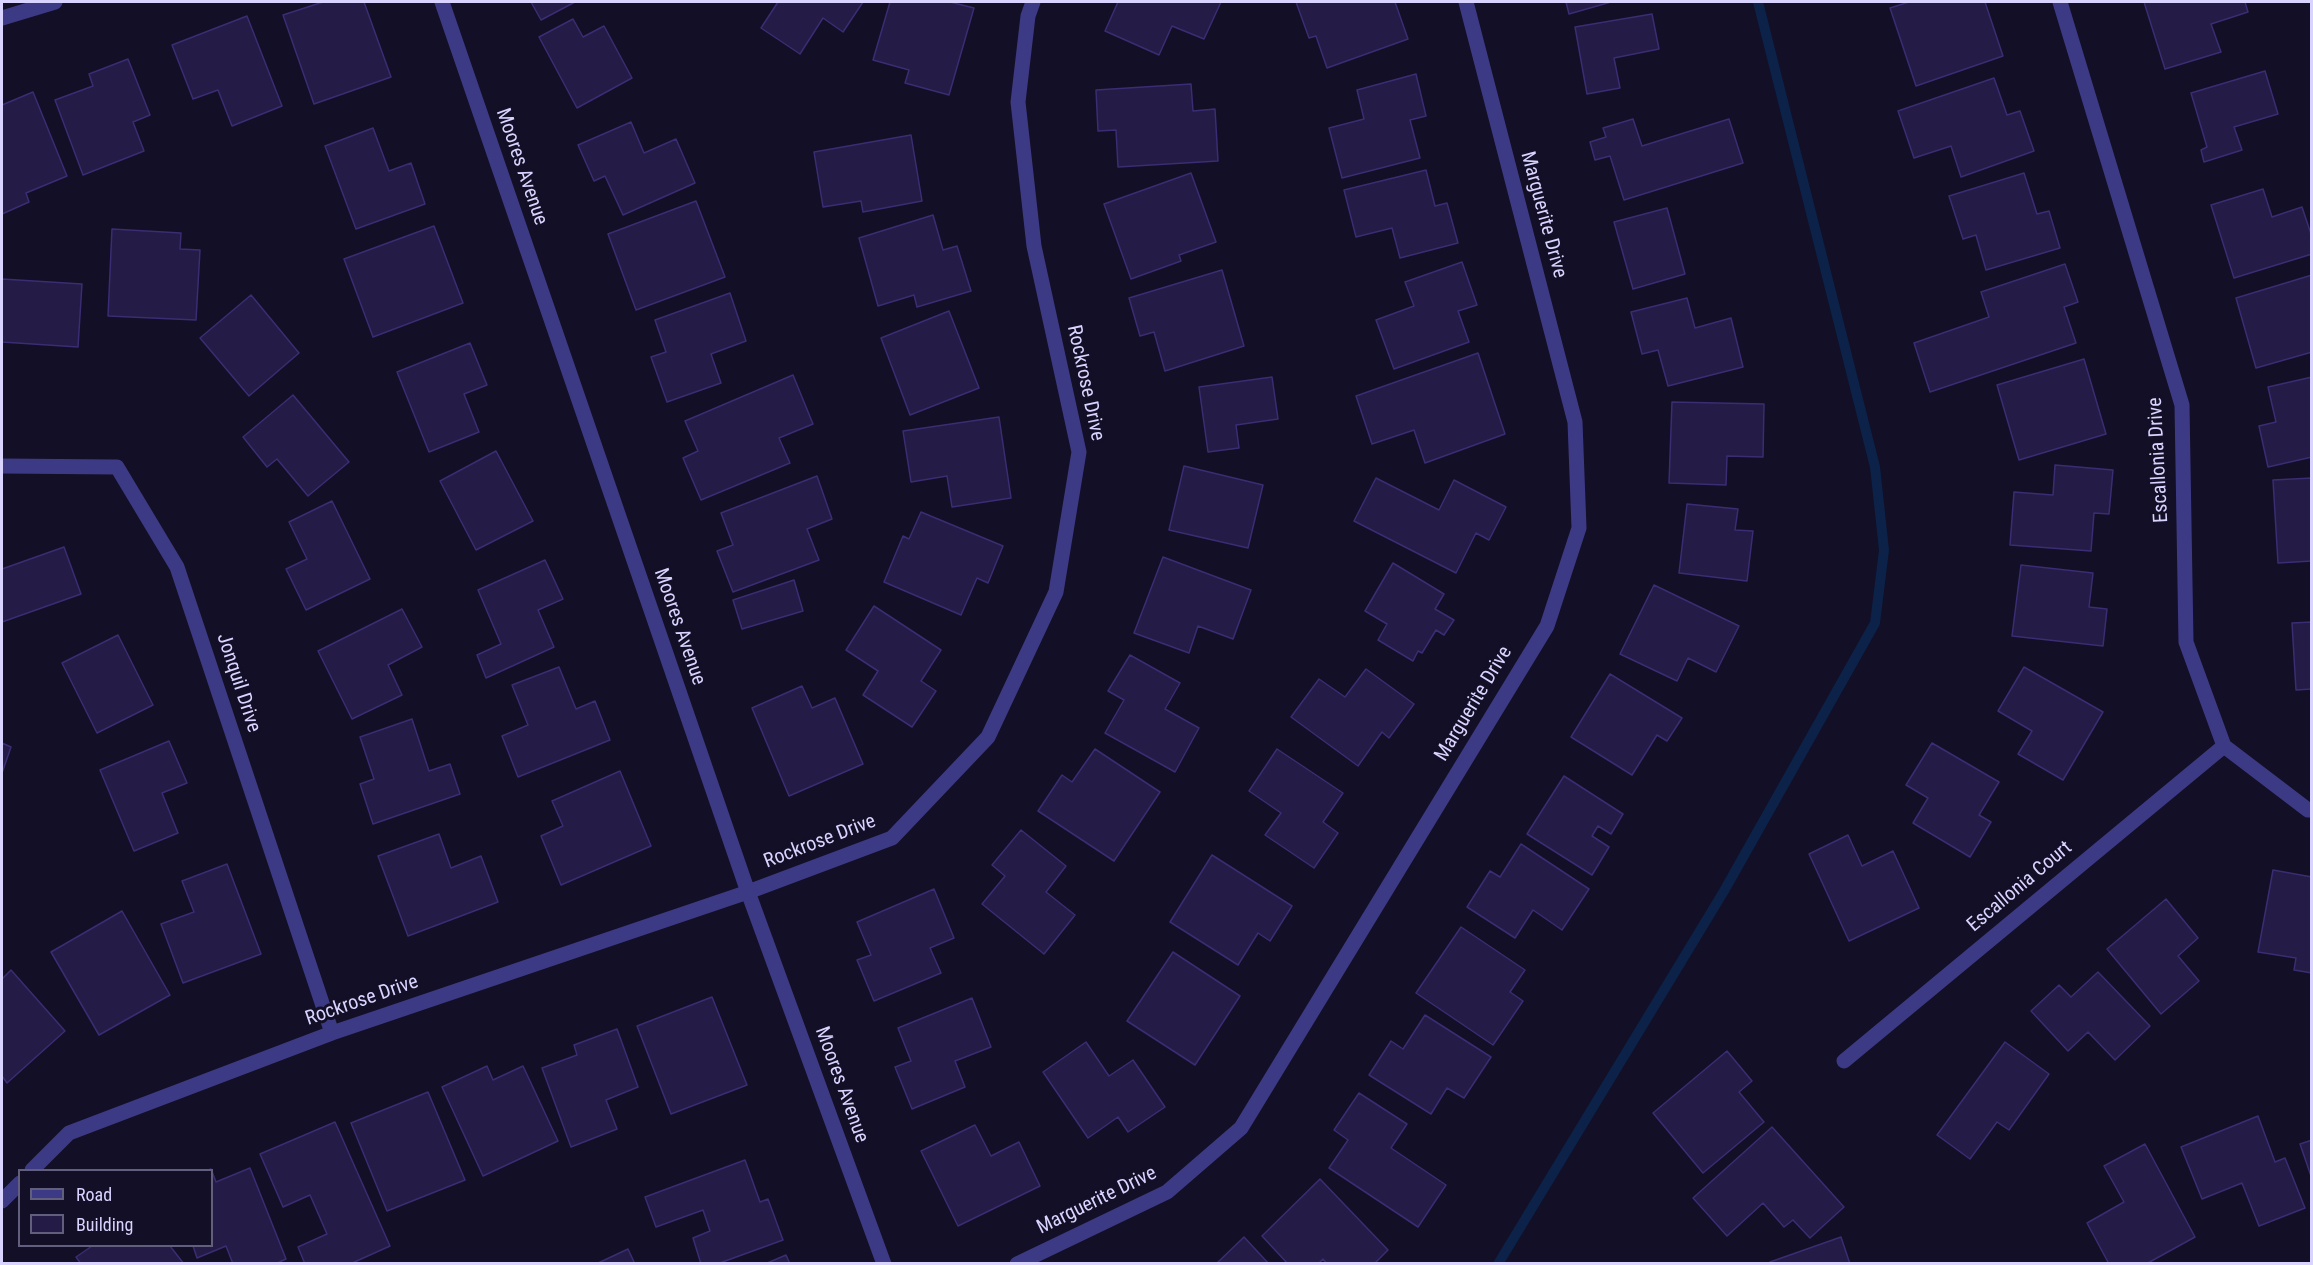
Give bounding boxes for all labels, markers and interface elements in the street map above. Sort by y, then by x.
street label: Moores Avenue [490,106,552,228]
street label: Marguerite Drive [1515,149,1571,281]
street label: Rockrose Drive [1061,323,1109,443]
street label: Escallonia Drive [2144,397,2174,523]
street label: Moores Avenue [648,566,710,688]
street label: Jonquil Drive [211,630,265,736]
street label: Marguerite Drive [1430,642,1518,766]
street label: Rockrose Drive [761,810,879,874]
street label: Escallonia Court [1963,836,2077,938]
street label: Rockrose Drive [302,970,422,1032]
street label: Moores Avenue [809,1024,873,1146]
street label: Marguerite Drive [1033,1162,1161,1240]
legend [18,1169,213,1247]
text: Road [76,1184,112,1205]
text: Building [76,1214,133,1235]

